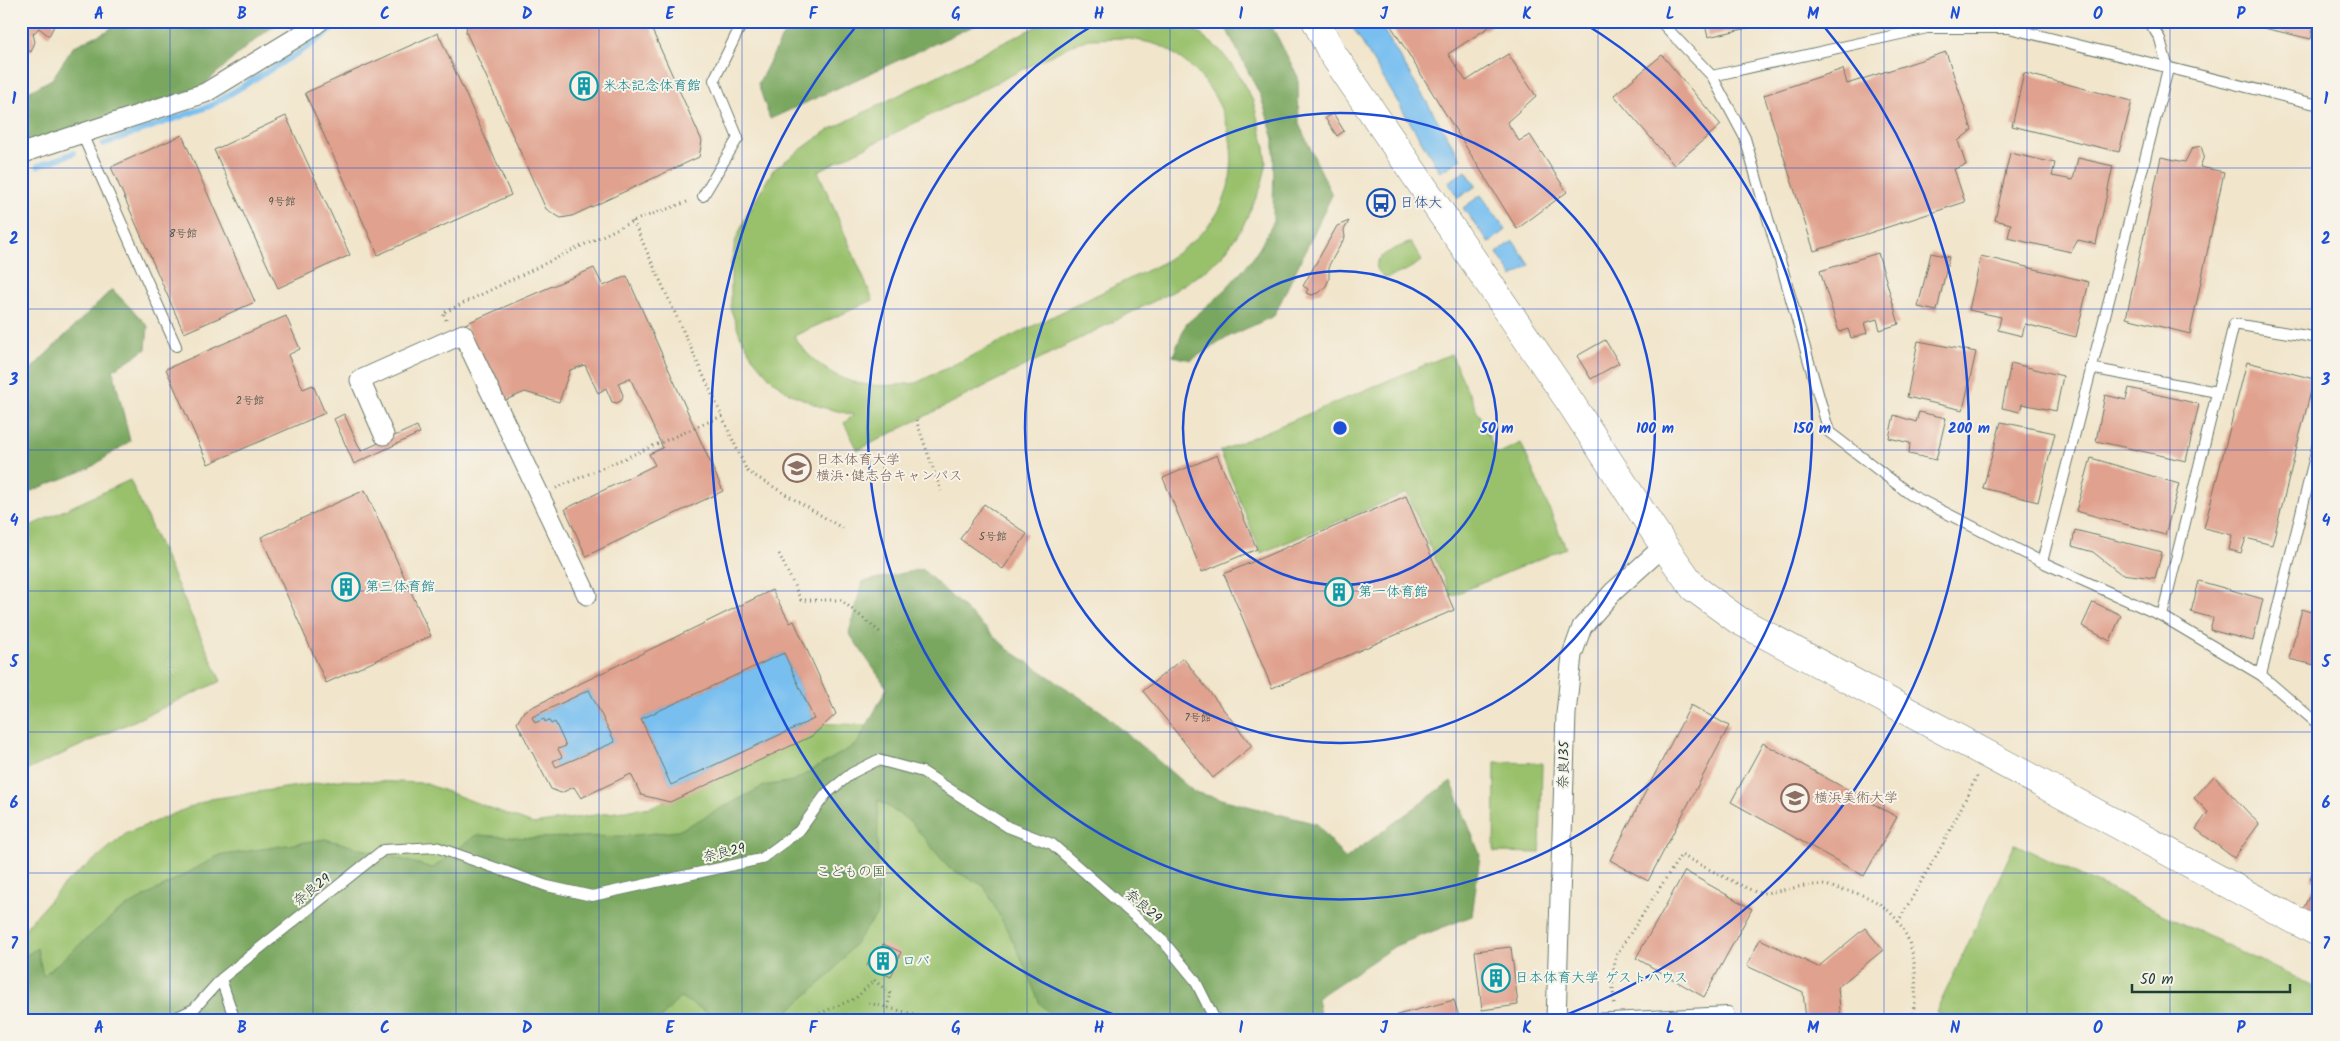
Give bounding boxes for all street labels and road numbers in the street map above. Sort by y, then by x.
street label: 奈良135 [1552,739,1576,789]
street label: 奈良29 [701,837,748,869]
street label: 奈良29 [288,868,336,912]
street label: 奈良29 [1120,884,1167,929]

